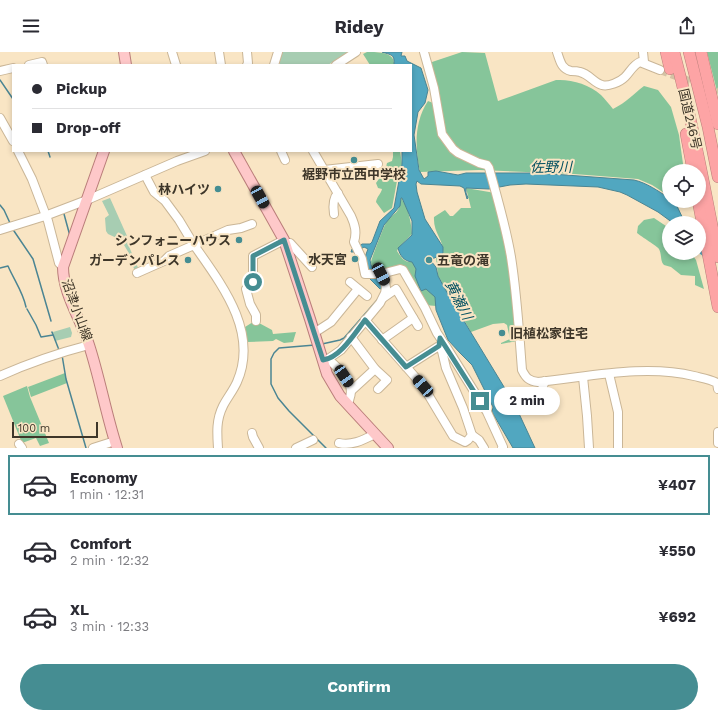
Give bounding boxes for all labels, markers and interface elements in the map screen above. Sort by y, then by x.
icon: menu [20,15,42,37]
icon: share [676,15,698,37]
text: Ridey [334,16,384,37]
text: Pickup [56,80,107,98]
street label: 国道246号 [676,87,704,151]
text: Drop-off [56,119,121,137]
marker: 裾野市立西中学校 [349,155,359,165]
water label: 佐野川 [530,159,574,175]
map controls [662,164,706,260]
button: locate [662,164,706,208]
place label: 裾野市立西中学校 [302,167,406,182]
place label: 林ハイツ [158,182,210,197]
marker: 林ハイツ [213,184,223,194]
car [249,184,271,210]
button: layers [662,216,706,260]
place label: シンフォニーハウス [115,233,231,248]
marker: シンフォニーハウス [234,235,244,245]
place label: 水天宮 [308,252,347,267]
place label: ガーデンパレス [89,253,180,268]
place label: 五竜の滝 [437,253,489,268]
marker: 水天宮 [350,254,360,264]
marker: ガーデンパレス [183,255,193,265]
marker: 五竜の滝 [424,255,434,265]
car [370,261,392,287]
route start [244,273,262,291]
street label: 沼津小山線 [59,277,95,343]
water label: 黄瀬川 [442,278,477,324]
place label: 旧植松家住宅 [510,326,588,341]
marker: 旧植松家住宅 [497,328,507,338]
car [332,363,356,389]
car [411,373,435,399]
callout: 2 min [494,387,560,415]
route end [471,392,489,410]
text: 2 min [509,393,545,408]
scale bar [12,420,98,439]
text: 100 m [18,422,50,435]
icon: car [22,467,58,503]
text: Economy [70,469,137,487]
text: ¥407 [658,476,696,494]
text: 1 min · 12:31 [70,487,144,502]
icon: car [22,533,58,569]
text: Comfort [70,535,131,553]
text: ¥550 [659,542,696,560]
text: 2 min · 12:32 [70,553,149,568]
icon: car [22,599,58,635]
text: XL [70,601,89,619]
text: ¥692 [659,608,696,626]
text: 3 min · 12:33 [70,619,149,634]
button: Confirm [20,664,698,710]

